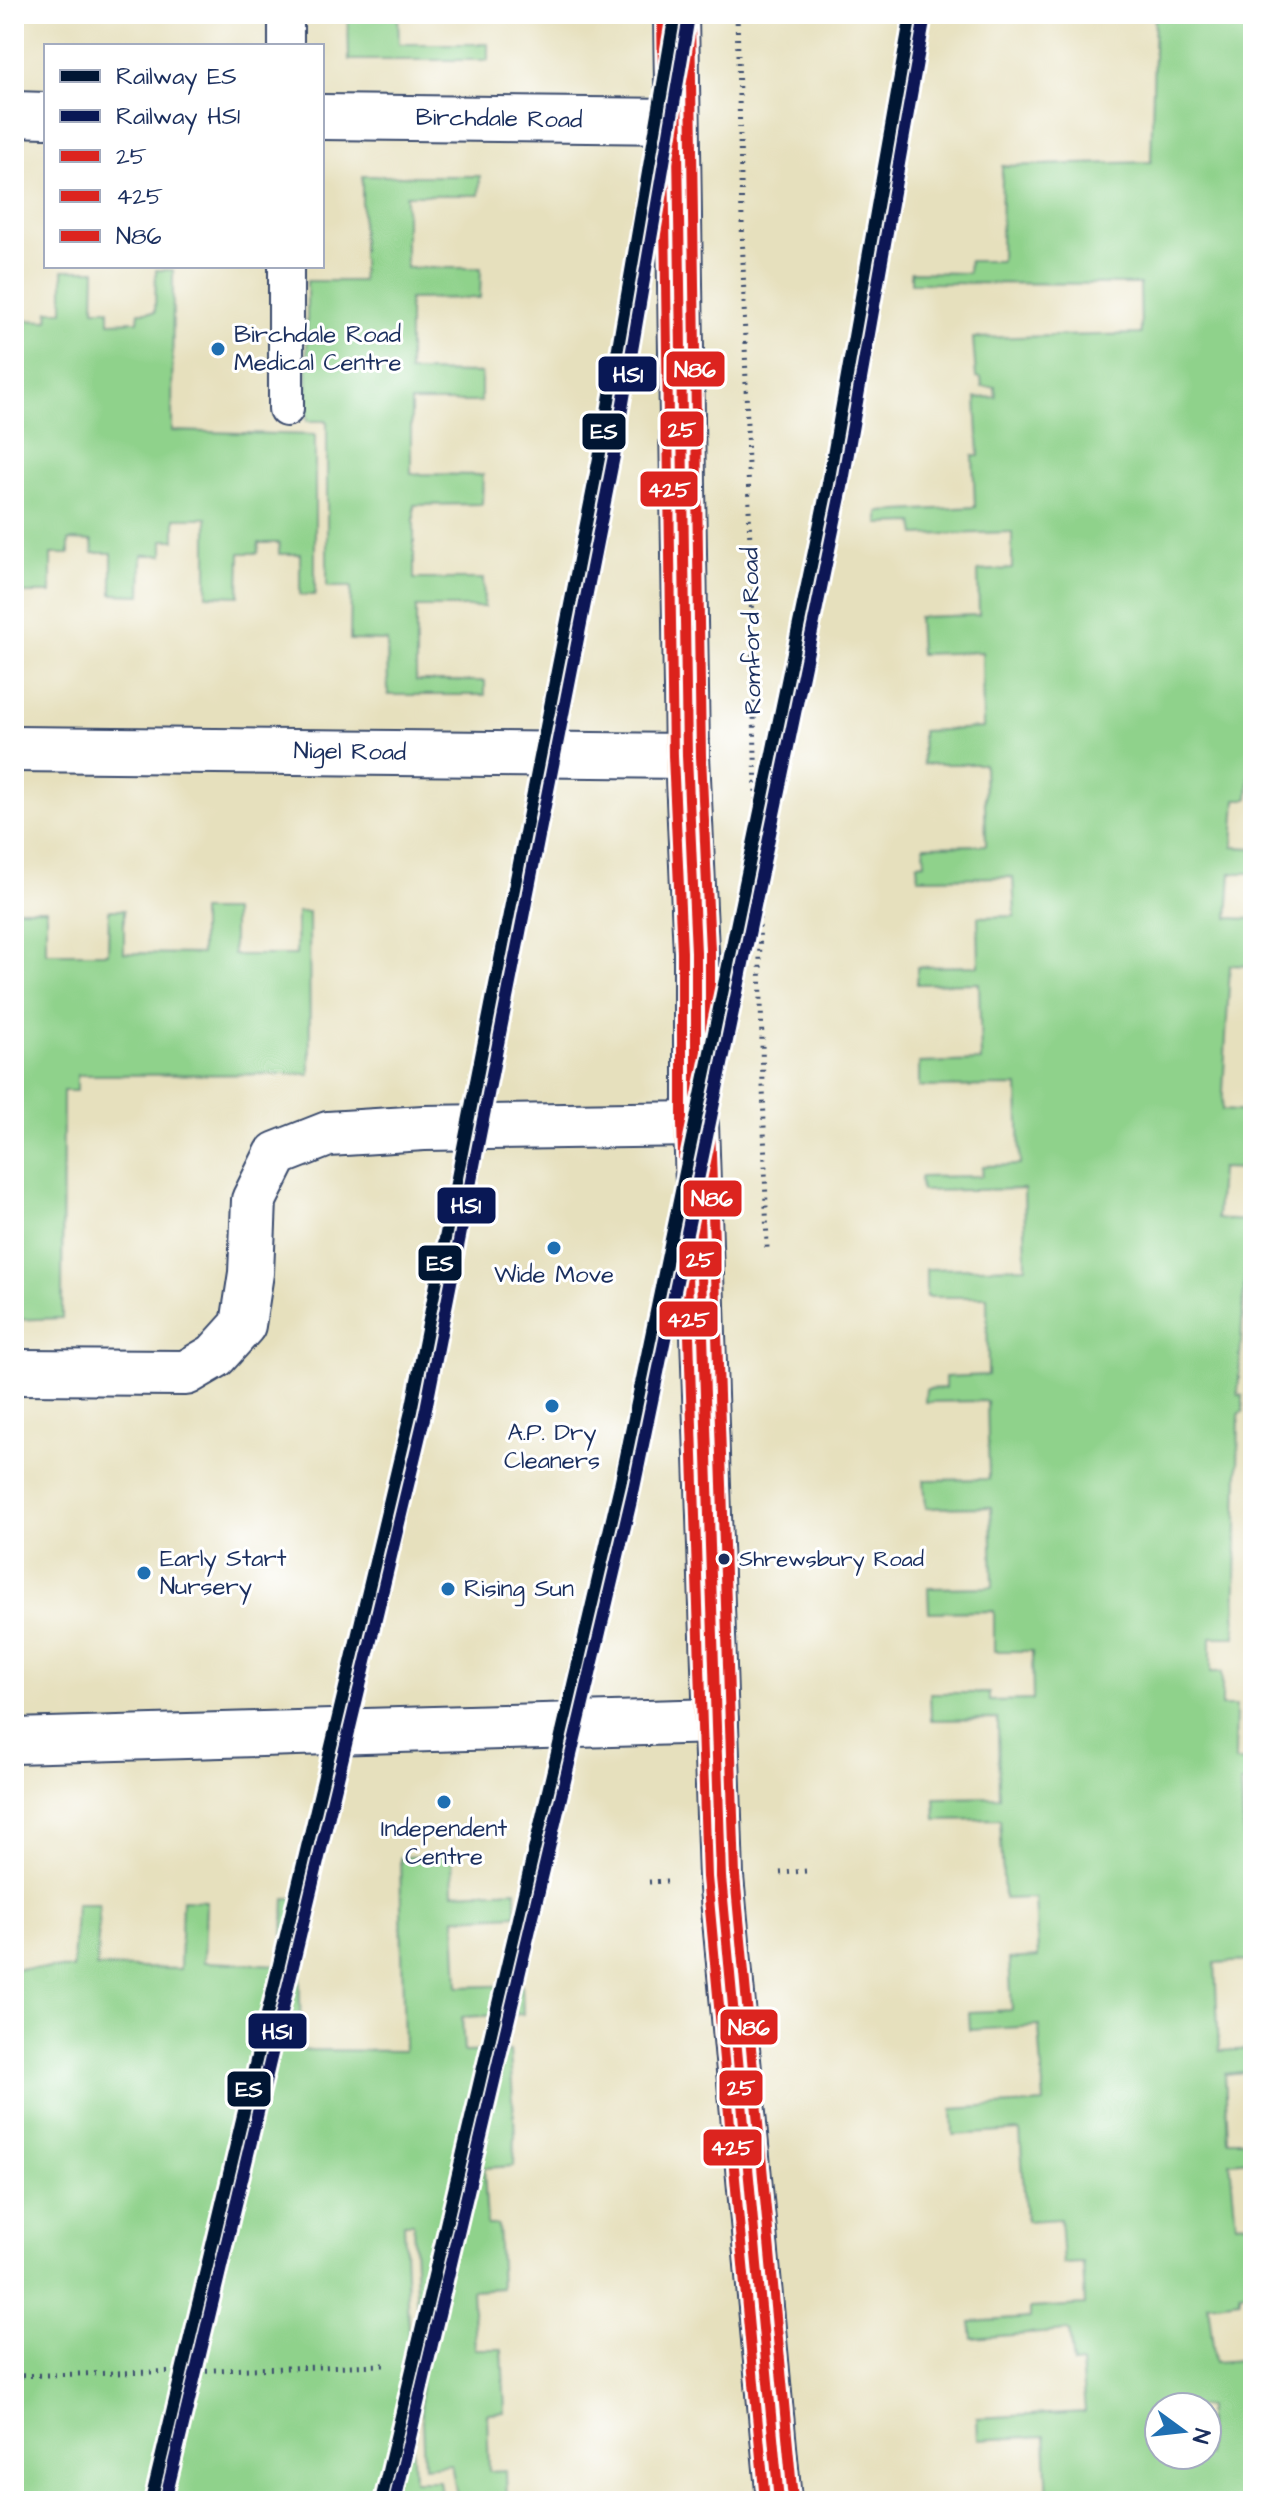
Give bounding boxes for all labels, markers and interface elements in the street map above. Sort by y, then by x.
legend [44,44,324,268]
text: Railway ES [116,60,237,95]
text: Railway HS1 [116,100,240,135]
street label: Birchdale Road [415,101,583,137]
text: 25 [116,140,147,174]
text: 425 [116,180,163,214]
text: N86 [116,220,162,254]
place label: Birchdale Road Medical Centre [234,318,401,380]
marker: Birchdale Road Medical Centre [209,340,227,358]
line badge: N86 [665,350,726,388]
line badge: HS1 [597,355,658,393]
text: N86 [674,355,716,386]
text: HS1 [613,360,643,391]
line badge: 25 [659,410,705,448]
line badge: ES [581,412,627,451]
text: 25 [667,415,697,446]
text: ES [590,417,618,448]
line badge: 425 [639,470,699,508]
text: 425 [647,475,691,506]
street label: Romford Road [734,547,770,715]
street label: Nigel Road [293,734,407,771]
line badge: N86 [682,1179,743,1218]
text: N86 [691,1184,733,1215]
line badge: HS1 [436,1186,497,1225]
text: HS1 [451,1191,481,1222]
marker: Wide Move [545,1239,563,1257]
line badge: 25 [678,1240,723,1278]
line badge: ES [417,1244,463,1282]
text: 25 [685,1245,715,1276]
text: ES [426,1249,454,1280]
place label: Wide Move [494,1258,614,1292]
line badge: 425 [658,1300,719,1338]
text: 425 [666,1305,710,1336]
marker: A.P. Dry Cleaners [543,1397,561,1415]
place label: A.P. Dry Cleaners [504,1416,600,1478]
place label: Early Start Nursery [160,1542,287,1605]
place label: Shrewsbury Road [739,1544,924,1576]
marker: Shrewsbury Road [716,1551,732,1567]
marker: Early Start Nursery [135,1564,153,1582]
place label: Rising Sun [464,1572,574,1607]
marker: Rising Sun [439,1580,457,1598]
marker: Independent Centre [435,1793,453,1811]
place label: Independent Centre [381,1812,507,1874]
line badge: N86 [719,2008,779,2046]
line badge: HS1 [247,2012,308,2050]
text: N86 [728,2013,770,2044]
text: HS1 [262,2017,292,2048]
line badge: 25 [718,2069,764,2107]
line badge: ES [226,2070,272,2108]
text: 25 [726,2073,756,2104]
text: ES [235,2075,263,2106]
line badge: 425 [702,2128,763,2167]
text: 425 [710,2133,754,2164]
north arrow [1143,2391,1223,2471]
text: N [1184,2425,1218,2447]

